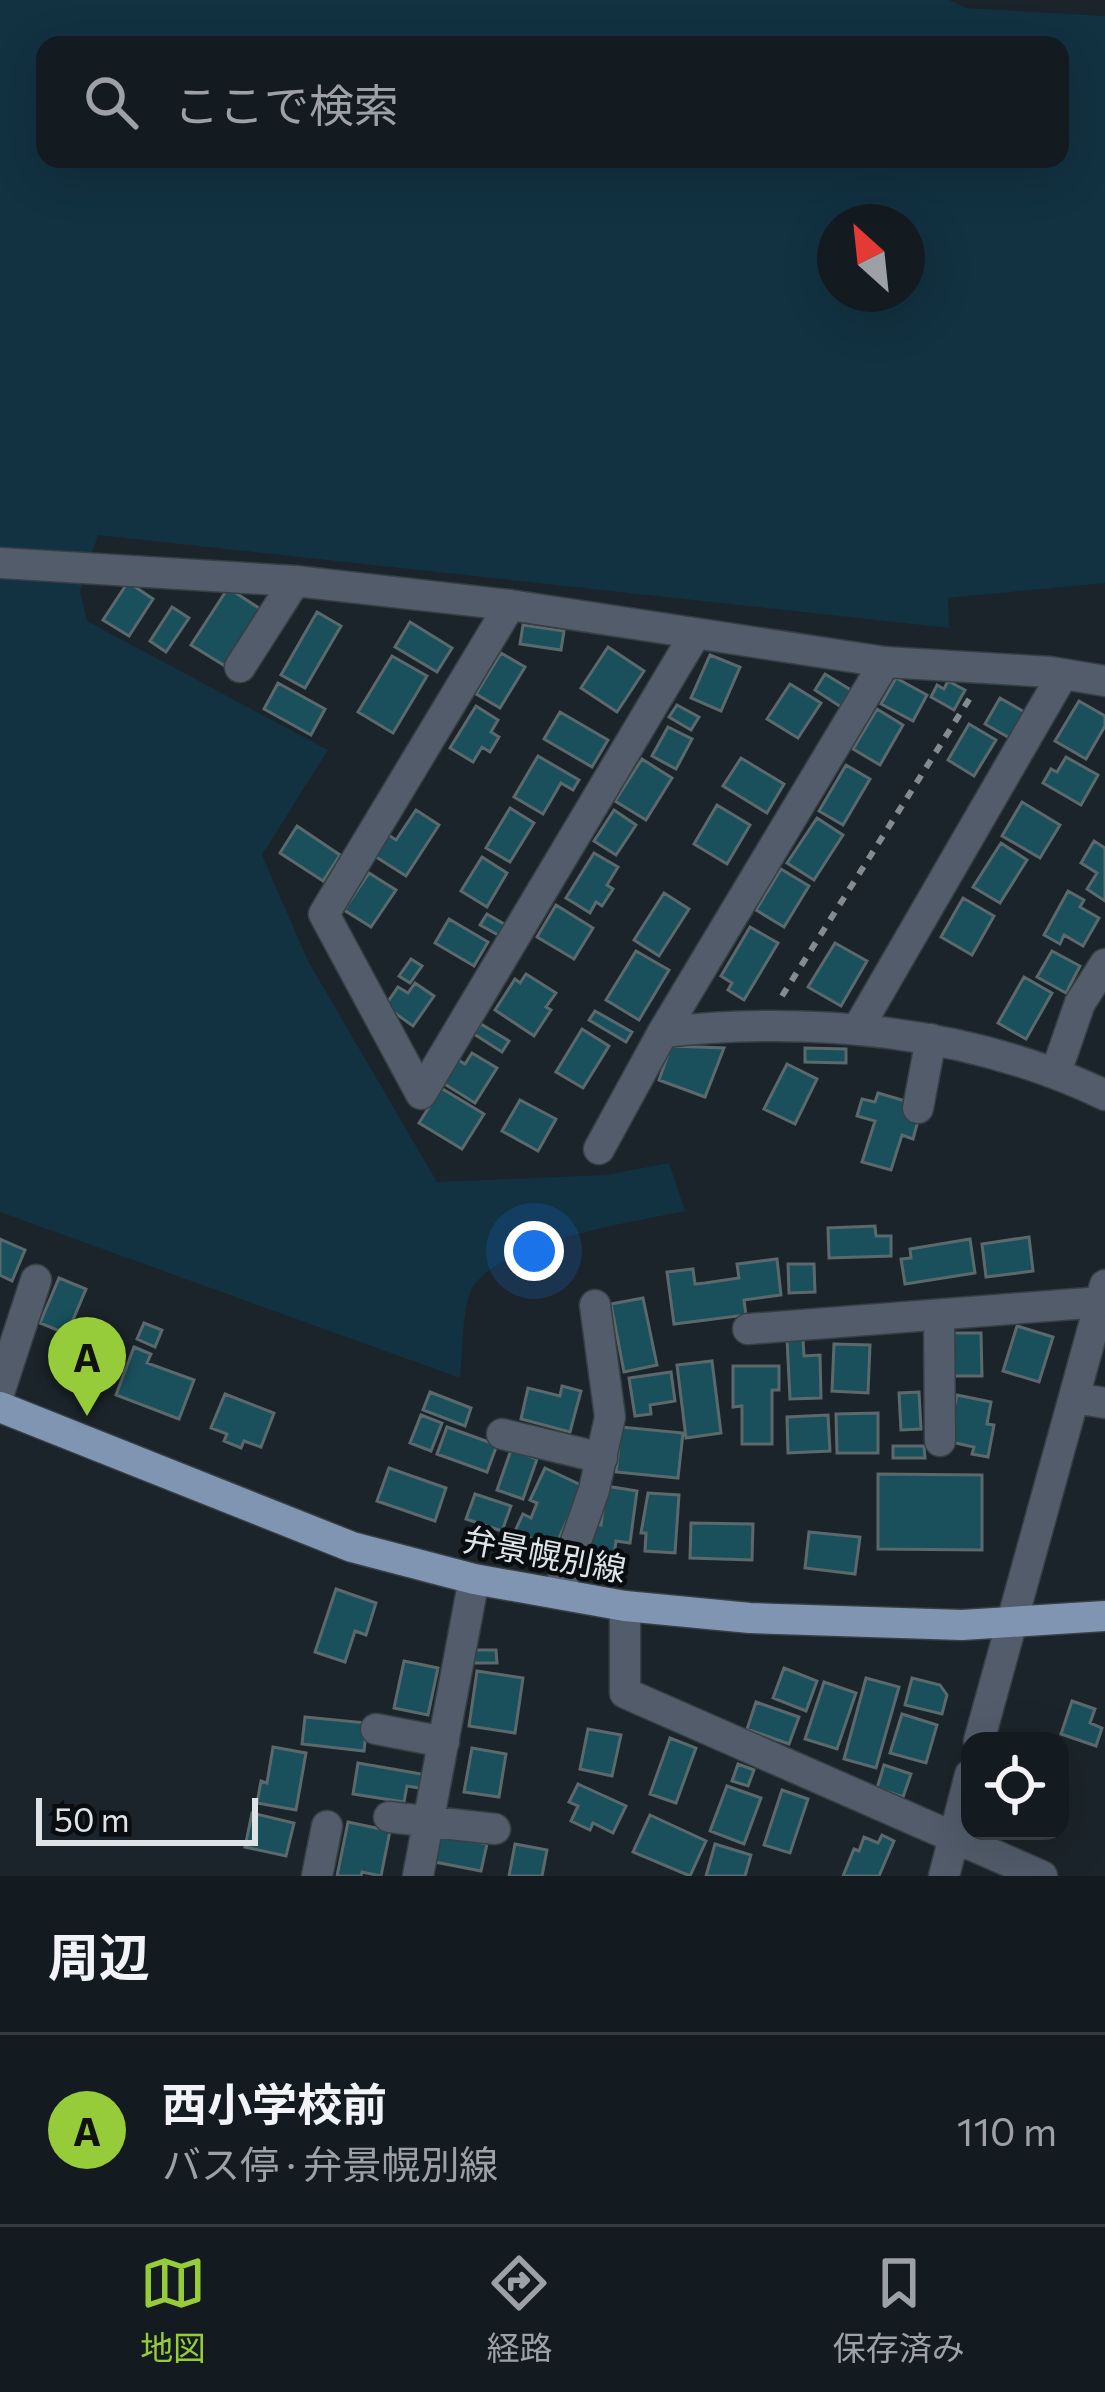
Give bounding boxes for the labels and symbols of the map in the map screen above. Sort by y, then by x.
north arrow [817,204,925,312]
your location [504,1221,564,1281]
pin: A [48,1317,126,1416]
street label: 弁景幌別線 [460,1517,630,1589]
scale bar [36,1792,258,1845]

